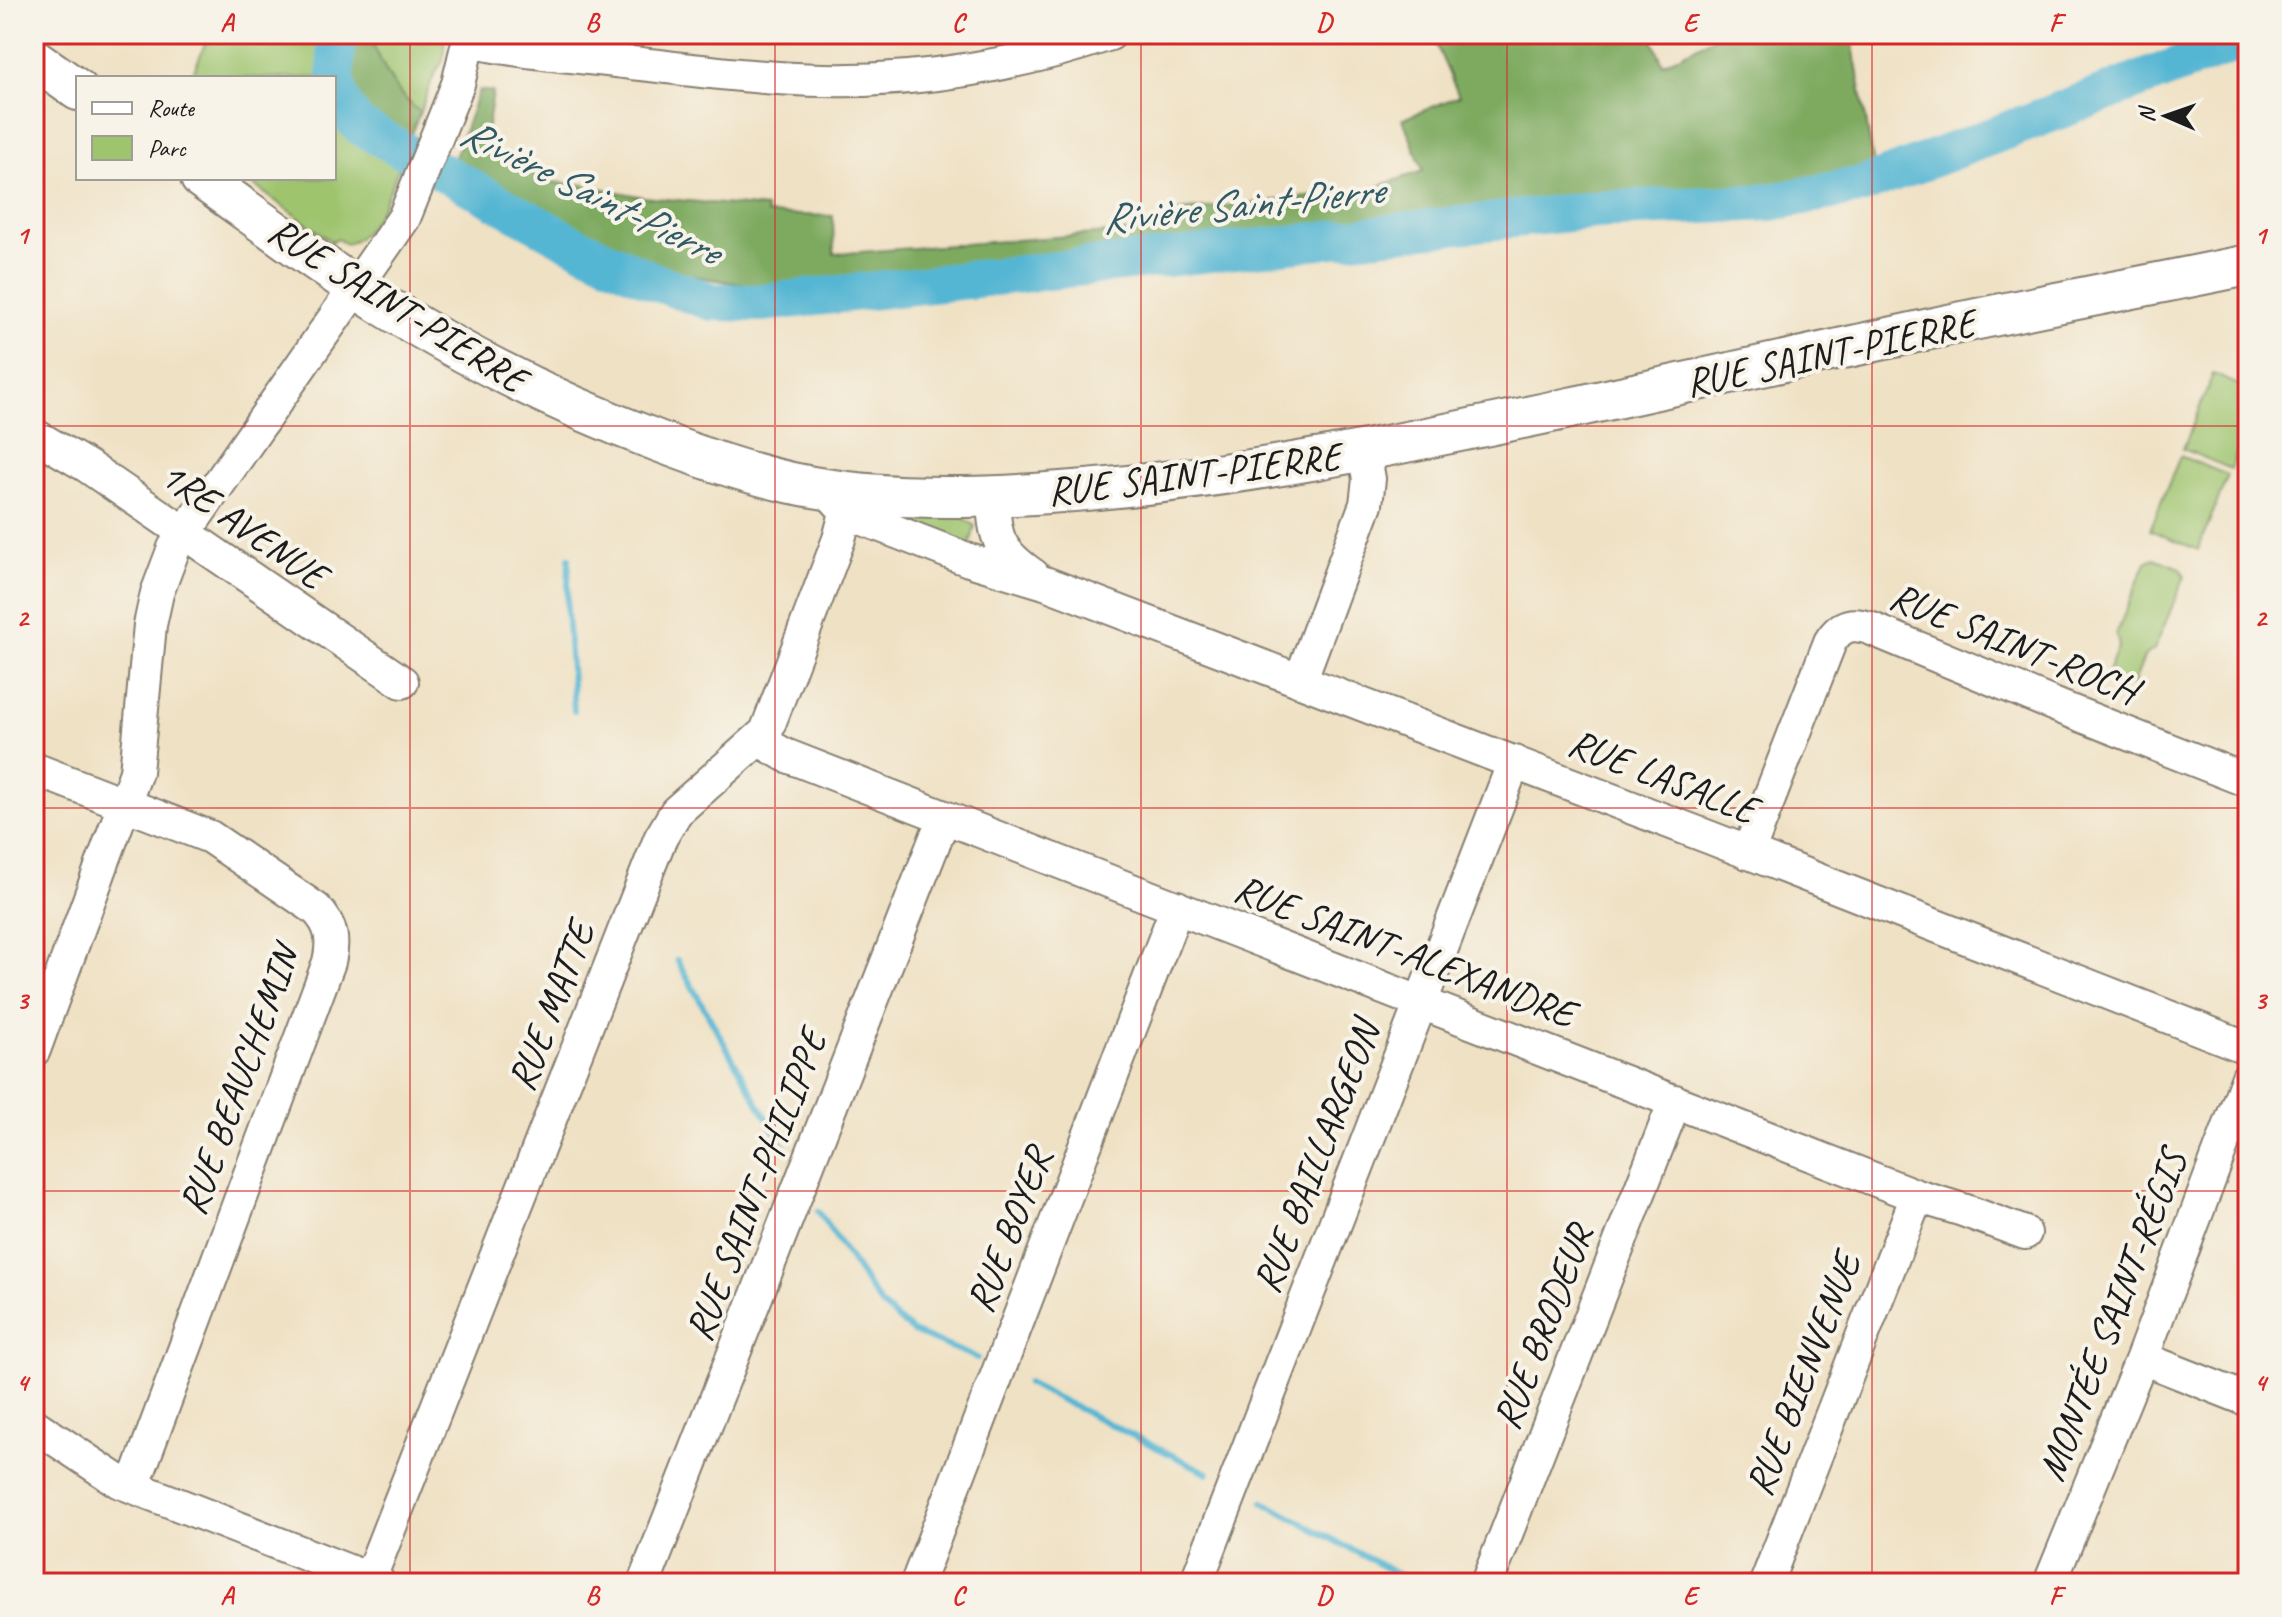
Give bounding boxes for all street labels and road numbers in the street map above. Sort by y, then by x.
street label: RUE SAINT-PIERRE [259,206,540,407]
street label: RUE SAINT-PIERRE [1681,297,1985,408]
street label: RUE SAINT-PIERRE [1045,431,1349,517]
street label: 1RE AVENUE [151,449,340,603]
street label: RUE SAINT-ROCH [1883,571,2150,718]
street label: RUE LASALLE [1561,717,1769,837]
street label: RUE SAINT-ALEXANDRE [1227,863,1586,1041]
street label: RUE MATTE [496,911,608,1098]
street label: RUE BEAUCHEMIN [167,934,312,1221]
street label: RUE BAILLARGEON [1241,1009,1393,1300]
street label: RUE SAINT-PHILIPPE [674,1018,840,1348]
street label: RUE BOYER [955,1137,1065,1319]
street label: MONTÉE SAINT-RÉGIS [2026,1139,2200,1488]
street label: RUE BRODEUR [1481,1215,1606,1436]
street label: RUE BIENVENUE [1734,1242,1874,1502]

